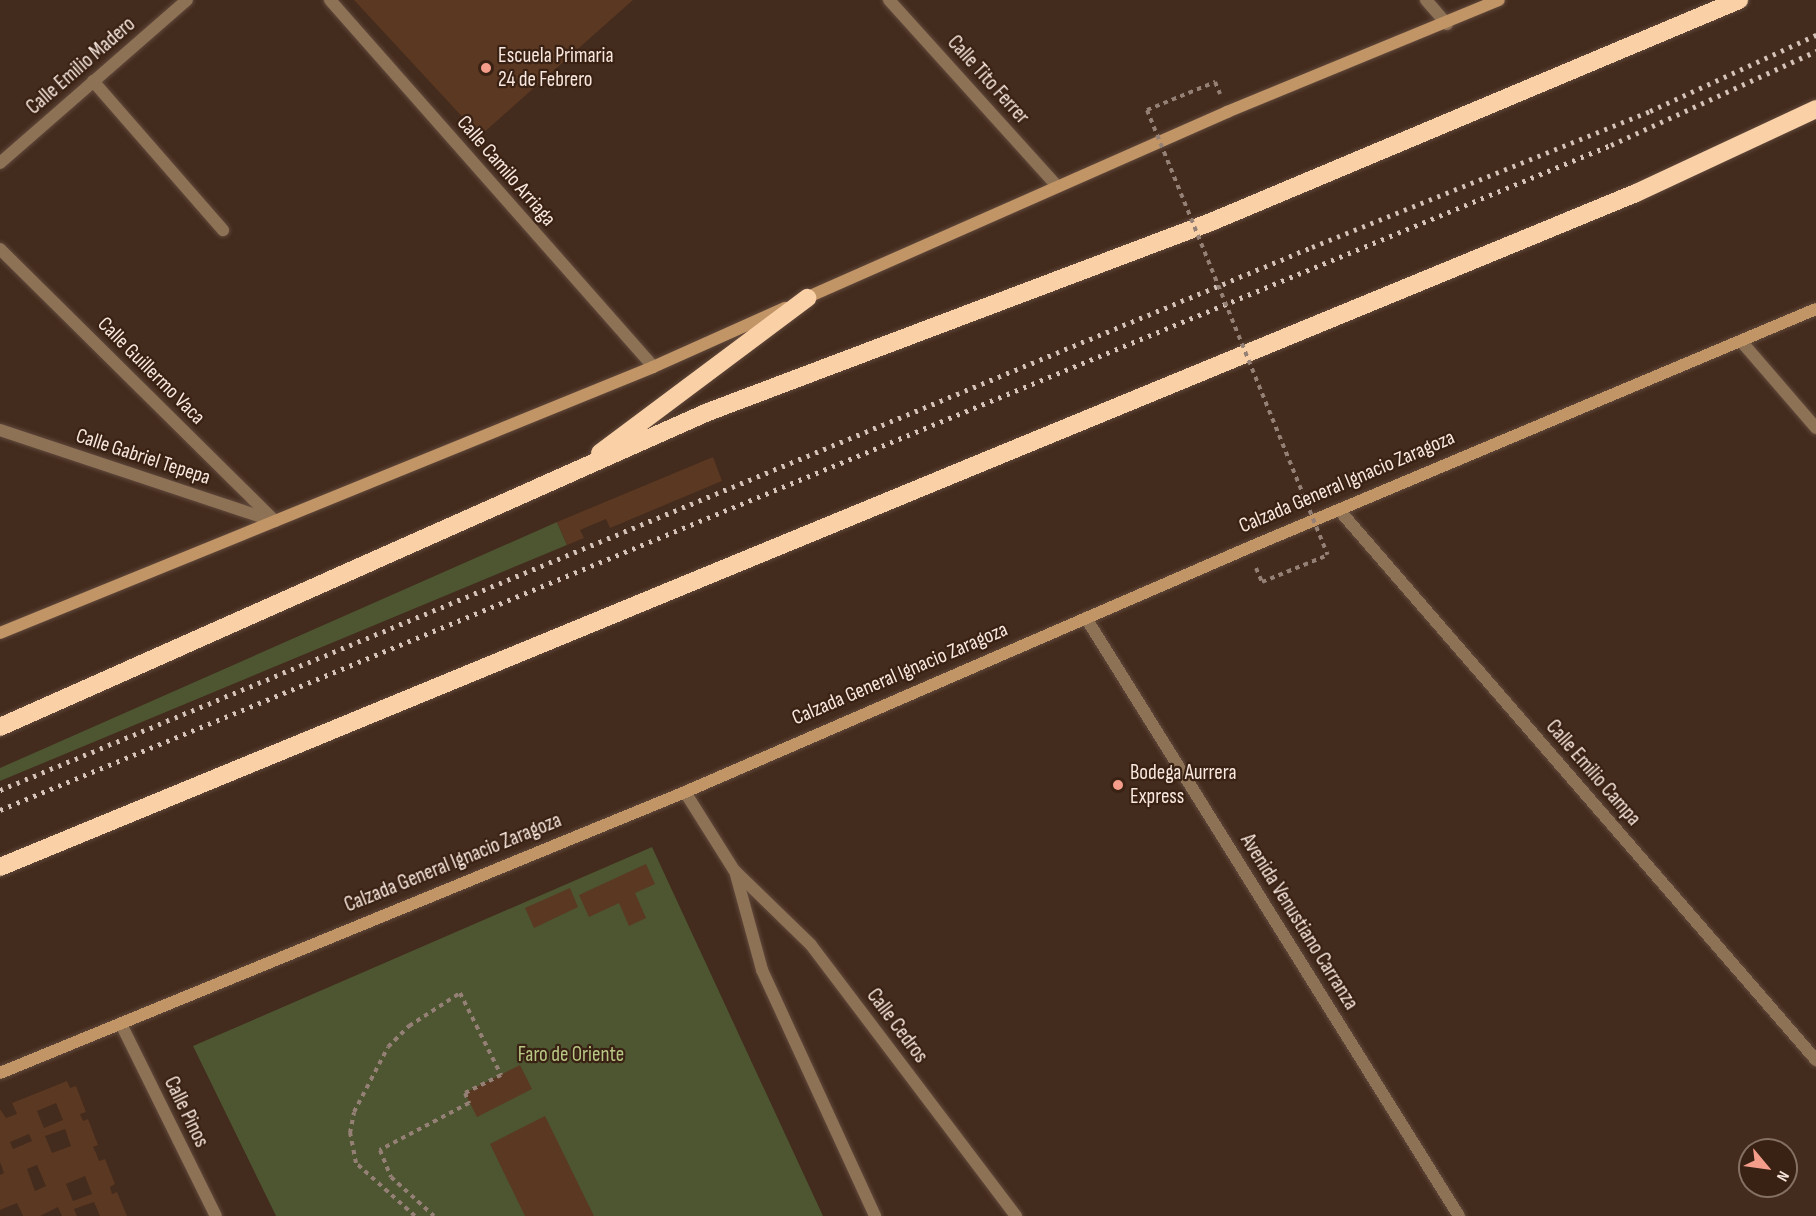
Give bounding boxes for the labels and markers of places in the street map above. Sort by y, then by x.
place label: Escuela Primaria 24 de Febrero [498,43,614,93]
marker: Escuela Primaria 24 de Febrero [479,61,493,75]
place label: Bodega Aurrera Express [1130,760,1236,810]
marker: Bodega Aurrera Express [1111,778,1125,792]

